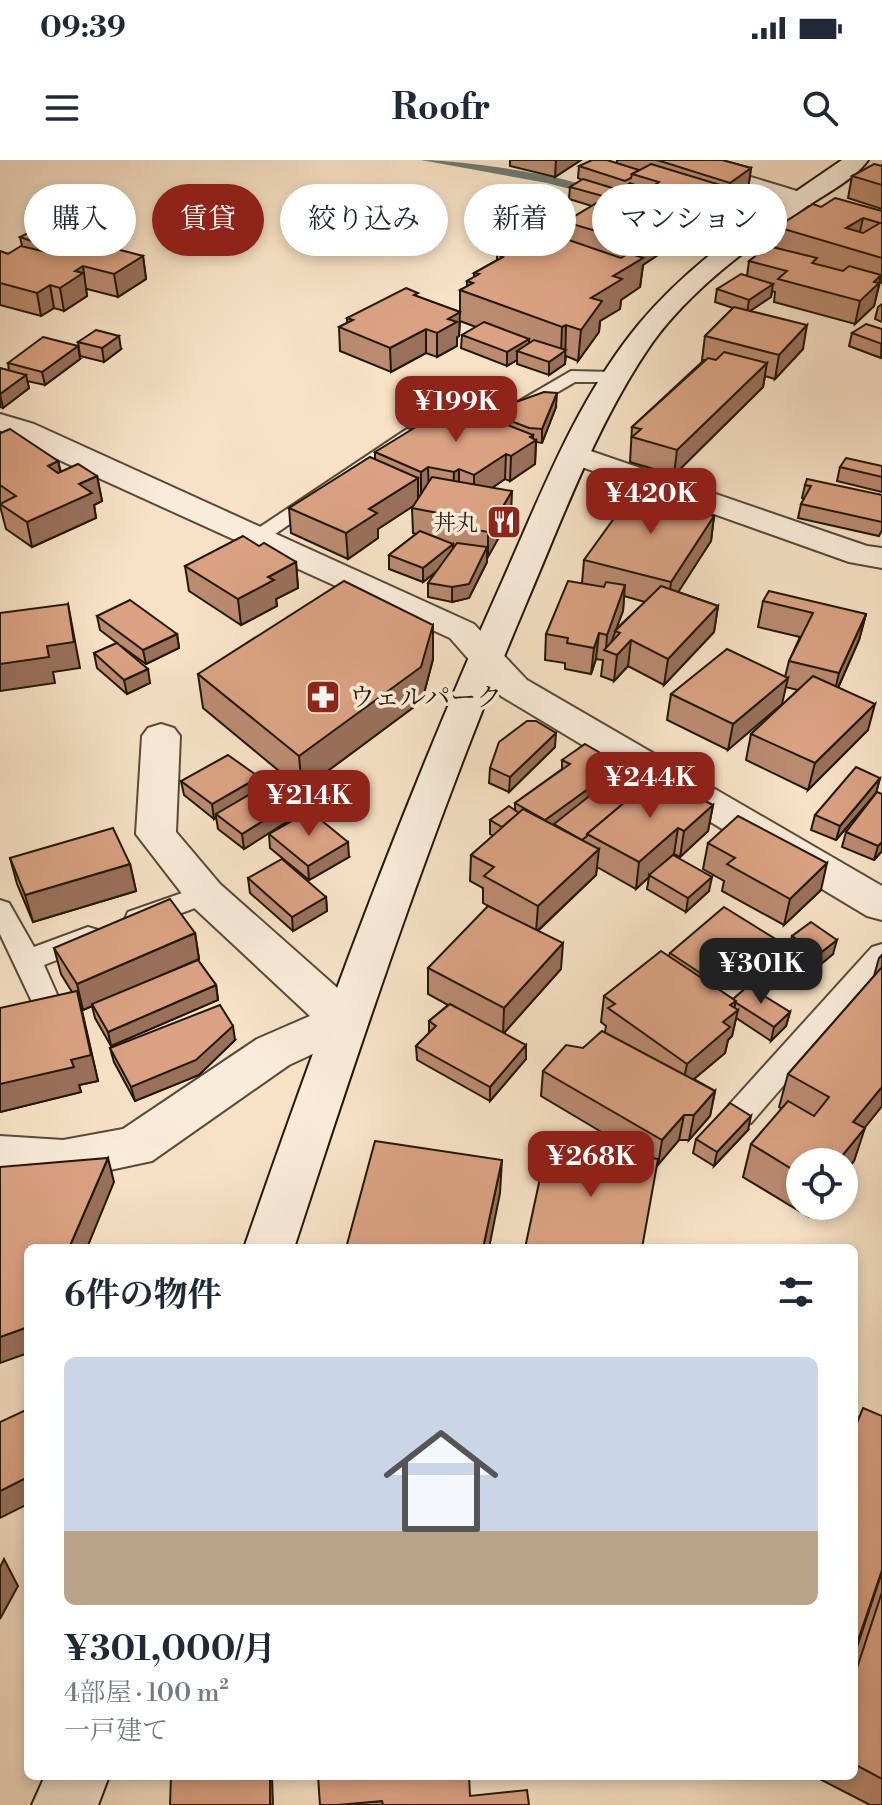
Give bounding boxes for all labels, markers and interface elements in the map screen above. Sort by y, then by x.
text: 09:39 [40,9,126,47]
icon: menu [40,86,84,130]
text: Roofr [392,86,490,131]
icon: search [798,86,842,130]
chip: 購入 [24,184,136,256]
chip: 賃貸 [152,184,264,256]
chip: 絞り込み [280,184,448,256]
chip: 新着 [464,184,576,256]
chip: マンション [592,184,787,256]
pin: ¥199K [400,376,512,444]
text: ¥199K [413,386,499,418]
pin: ¥420K [595,468,707,536]
text: ¥420K [604,478,698,510]
restaurant icon: 丼丸 [485,503,523,541]
place label: 丼丸 [434,510,478,537]
pharmacy icon: ウェルパーク [304,678,342,716]
place label: ウェルパーク [349,682,502,714]
pin: ¥244K [594,752,706,820]
text: ¥244K [604,762,696,794]
pin: ¥214K [253,770,365,838]
text: ¥214K [266,780,352,812]
pin: ¥301K [705,938,817,1006]
text: ¥301K [717,948,805,980]
pin: ¥268K [535,1131,647,1199]
text: ¥268K [546,1141,636,1173]
map controls [786,1148,858,1220]
button: locate [786,1148,858,1220]
icon: filters [774,1270,818,1314]
text: 6件の物件 [64,1275,221,1317]
icon: home [369,1409,513,1553]
text: ¥301,000/月 [64,1629,276,1671]
text: 4部屋 · 100 m² [64,1677,229,1709]
text: 一戸建て [64,1715,168,1747]

